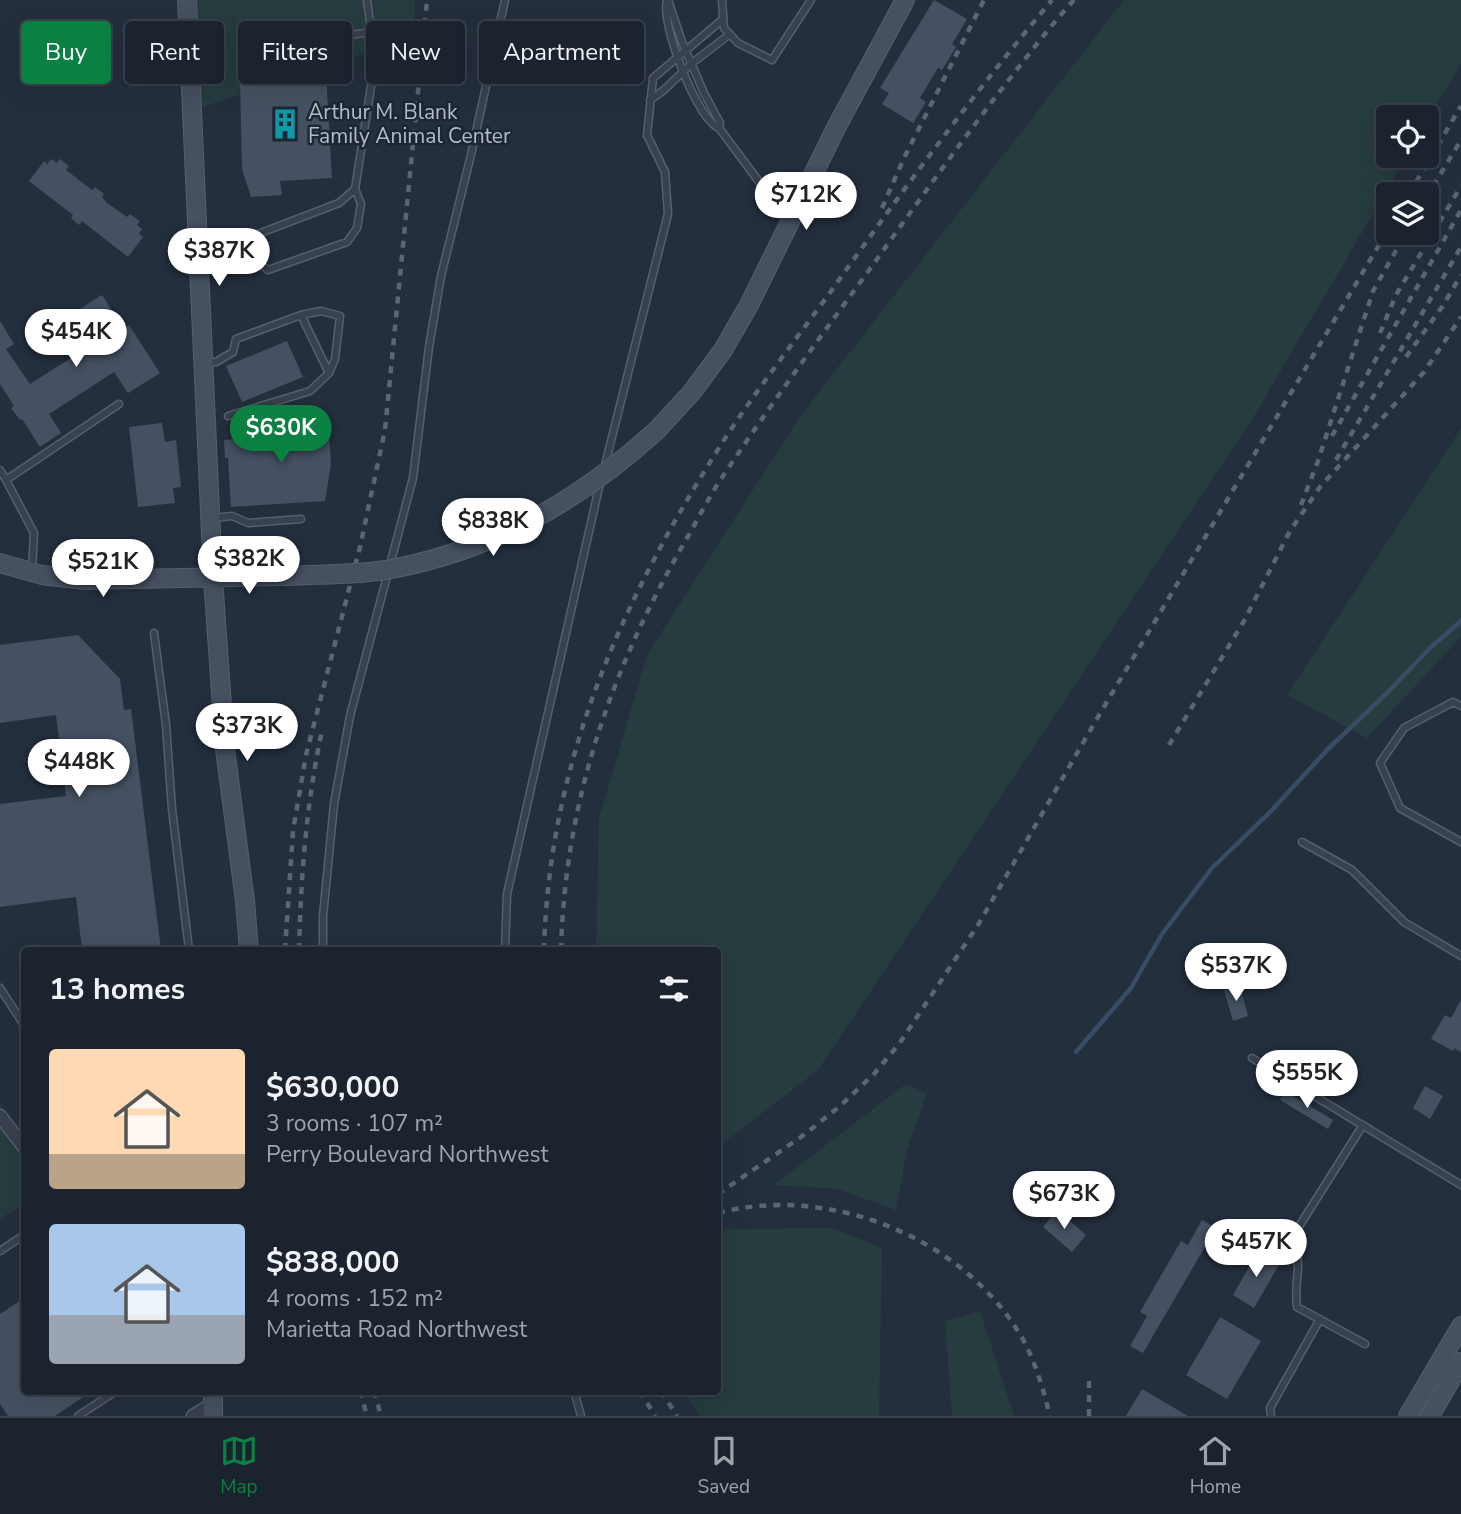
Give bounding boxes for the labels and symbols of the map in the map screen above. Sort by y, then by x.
place label: Arthur M. Blank Family Animal Center [308,98,511,150]
building icon: Arthur M. Blank Family Animal Center [268,107,302,141]
pin: $712K [757,173,855,232]
pin: $387K [170,229,268,288]
pin: $454K [27,310,125,369]
pin: $630K [232,406,330,465]
pin: $838K [444,498,542,558]
pin: $382K [200,536,298,596]
pin: $521K [54,540,152,599]
pin: $373K [198,704,296,763]
pin: $448K [30,740,128,799]
pin: $537K [1187,944,1285,1003]
pin: $555K [1258,1050,1356,1110]
pin: $673K [1015,1172,1113,1231]
pin: $457K [1207,1220,1305,1279]

